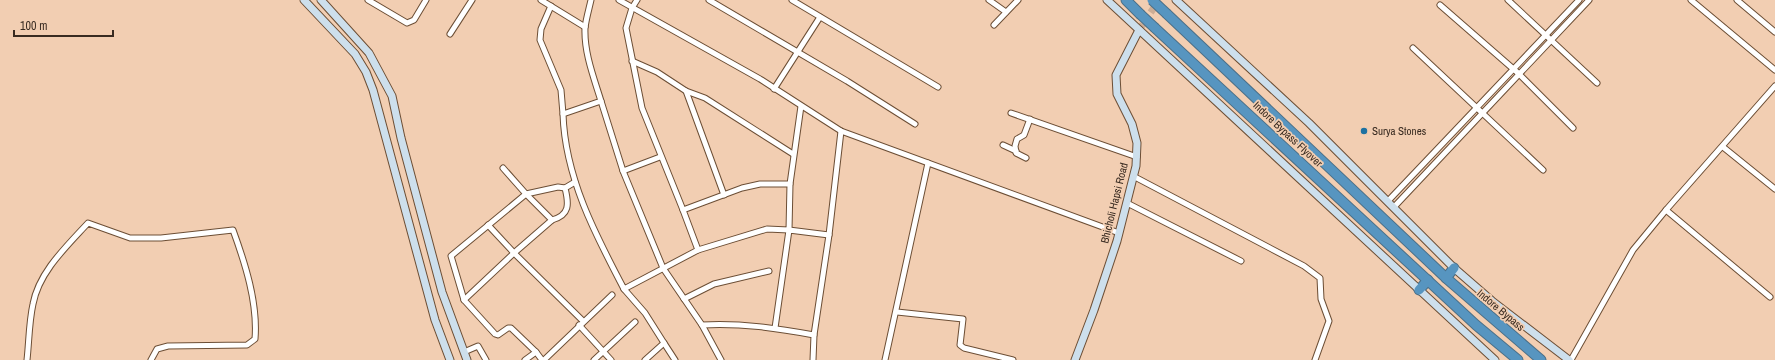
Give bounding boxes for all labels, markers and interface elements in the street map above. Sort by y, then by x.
scale bar [14,12,113,38]
text: 100 m [20,18,47,34]
street label: Indore Bypass Flyover [1250,98,1326,170]
place label: Surya Stones [1372,124,1427,138]
marker: Surya Stones [1359,126,1369,136]
street label: Bhicholi Hapsi Road [1097,161,1131,245]
street label: Indore Bypass [1474,286,1528,334]

